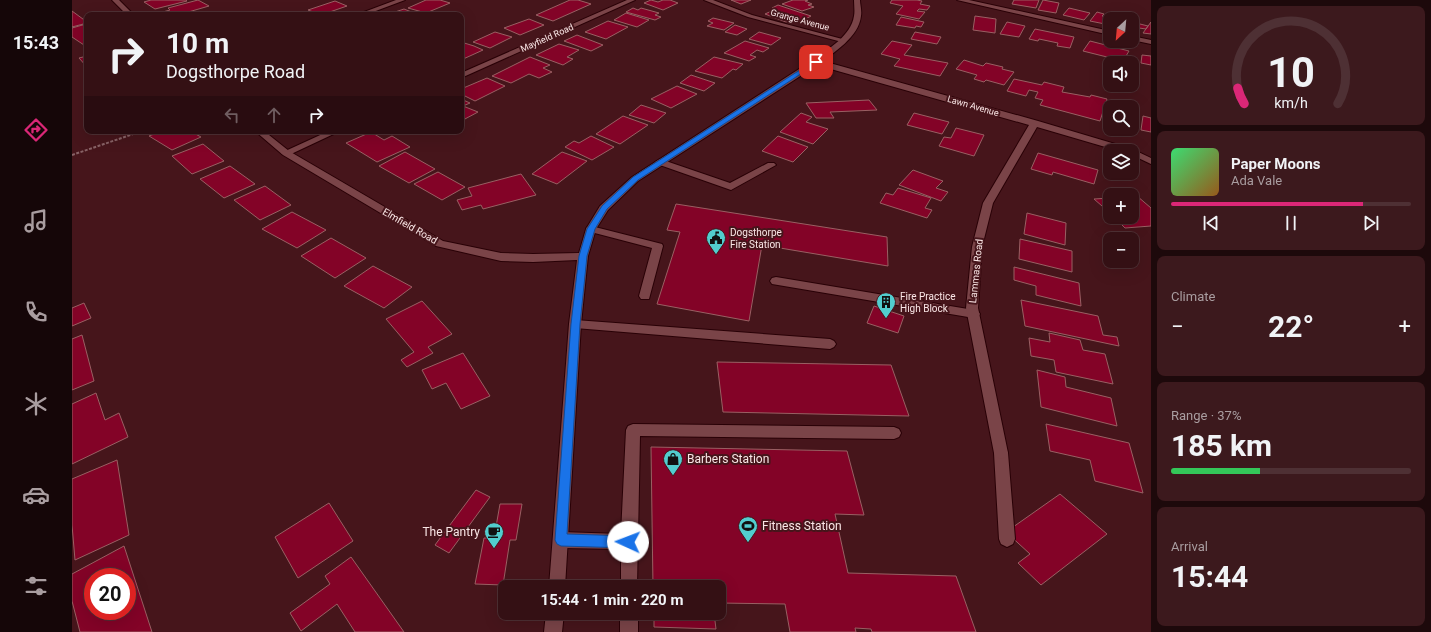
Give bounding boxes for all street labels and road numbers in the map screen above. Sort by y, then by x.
street label: Grange Avenue [770,7,831,33]
street label: Mayfield Road [519,22,575,54]
street label: Lawn Avenue [946,94,1000,118]
street label: Elmfield Road [381,206,439,246]
street label: Lammas Road [967,238,985,304]

